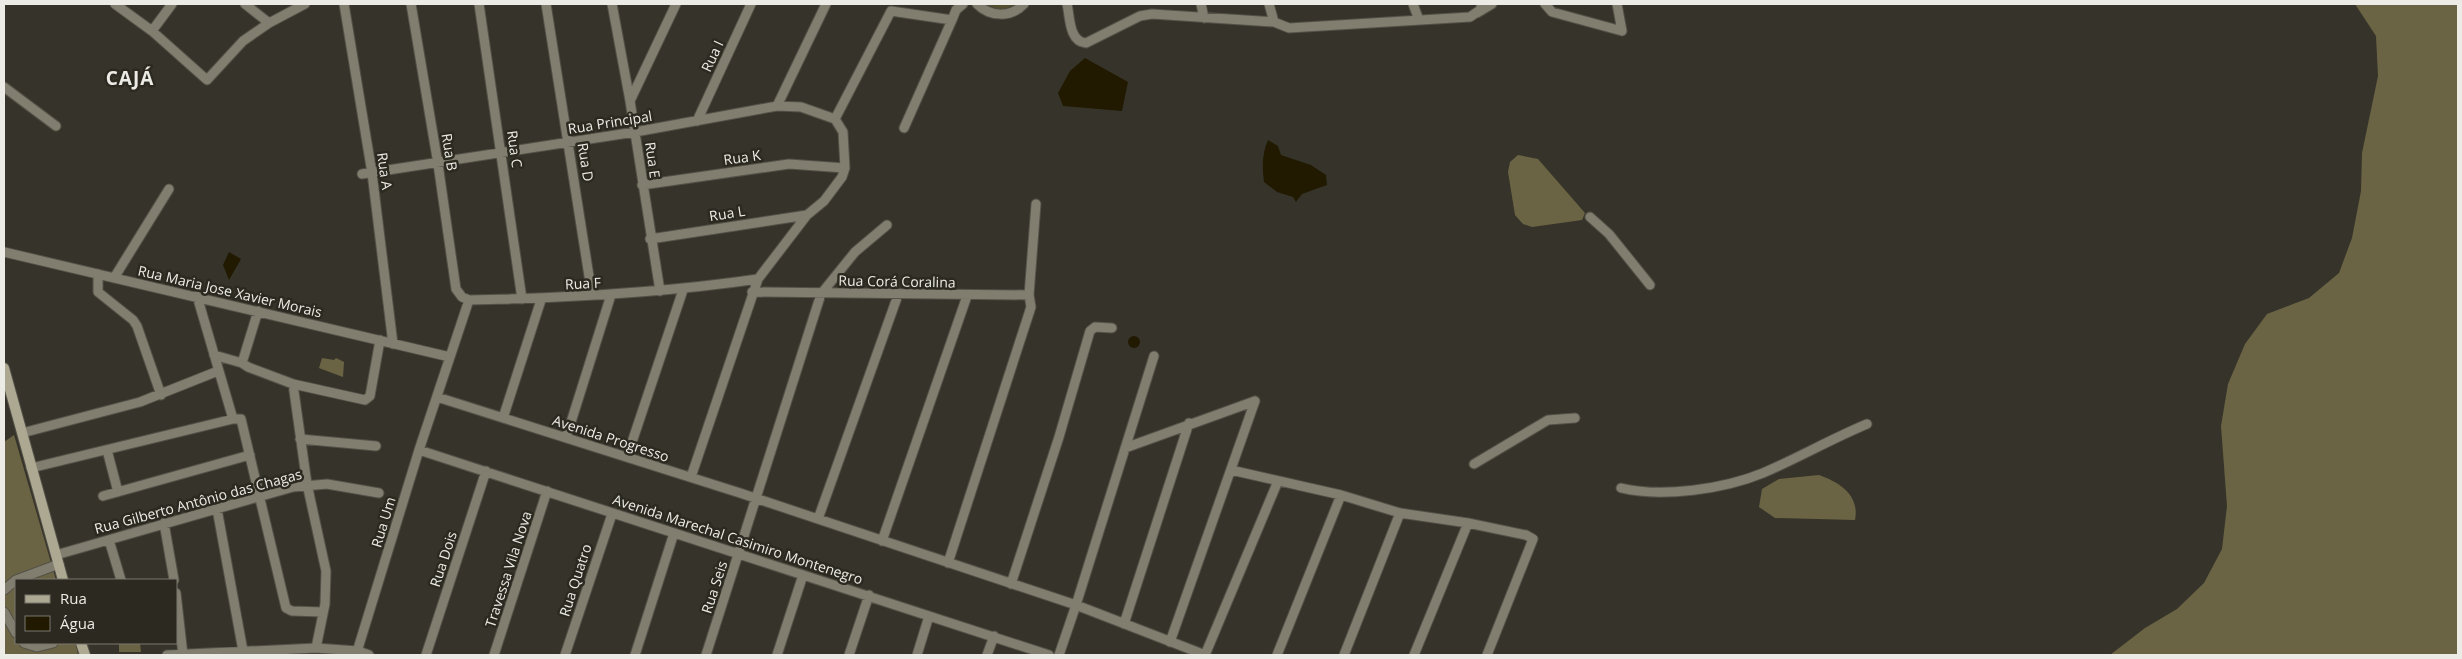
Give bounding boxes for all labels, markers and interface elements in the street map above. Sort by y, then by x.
street label: Rua I [697,37,727,75]
district label: CAJÁ [106,65,154,91]
street label: Rua Principal [567,106,653,138]
street label: Rua C [503,129,527,169]
street label: Rua B [438,132,462,172]
street label: Rua D [574,141,598,183]
street label: Rua E [641,141,665,179]
street label: Rua K [722,145,762,169]
street label: Rua A [373,151,397,191]
street label: Rua L [708,201,746,225]
street label: Rua Maria Jose Xavier Morais [136,261,324,322]
street label: Rua Corá Coralina [838,270,956,292]
street label: Rua F [565,273,601,293]
street label: Avenida Progresso [550,410,672,466]
street label: Rua Gilberto Antônio das Chagas [92,464,304,538]
street label: Avenida Marechal Casimiro Montenegro [611,490,865,588]
street label: Rua Um [366,494,400,550]
street label: Travessa Vila Nova [480,508,536,630]
street label: Rua Dois [425,528,461,589]
street label: Rua Quatro [554,541,596,619]
street label: Rua Seis [697,558,732,616]
legend [15,579,178,644]
text: Rua [60,588,87,608]
text: Água [60,613,95,633]

